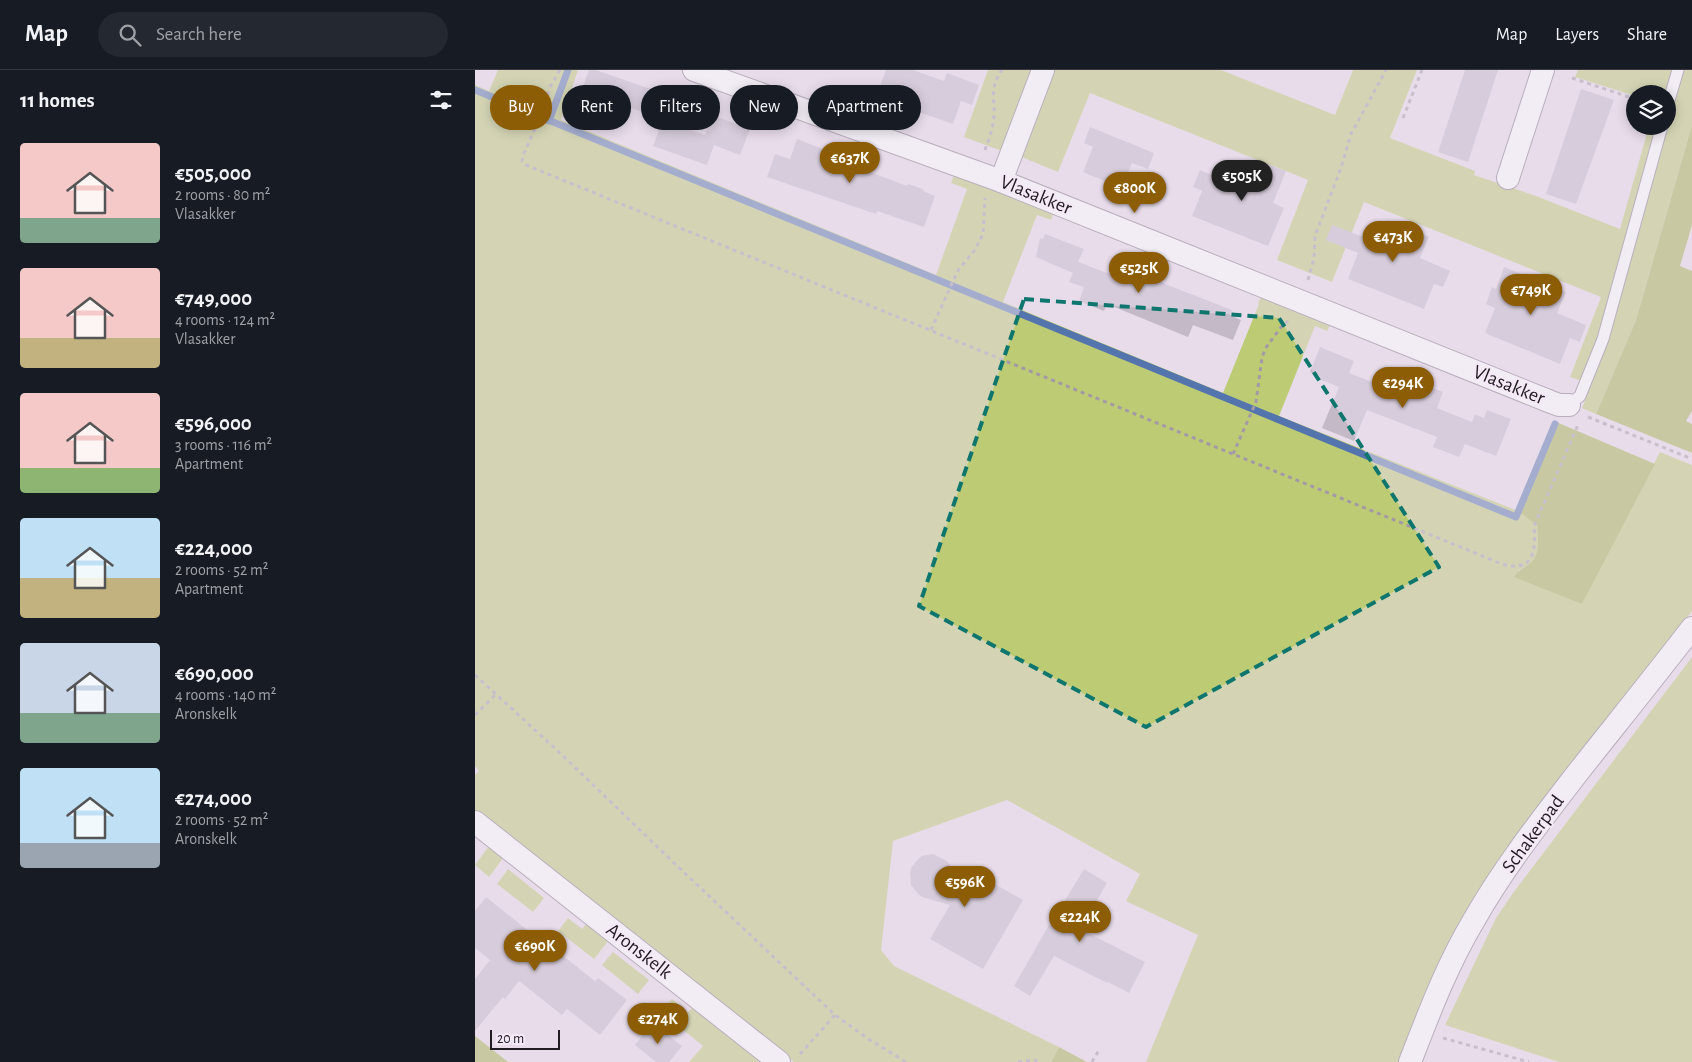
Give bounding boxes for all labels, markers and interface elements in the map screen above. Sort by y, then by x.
search box [98,12,448,57]
icon: search [116,21,144,49]
text: Map [25,22,68,46]
text: Search here [156,25,242,44]
text: Map [1496,26,1527,44]
text: Layers [1555,26,1599,44]
text: Share [1627,26,1667,44]
chip: Buy [490,85,552,130]
chip: Rent [562,85,631,130]
chip: Filters [641,85,720,130]
chip: New [730,85,798,130]
chip: Apartment [808,85,921,130]
map controls [1626,85,1676,135]
button: layers [1626,85,1676,135]
icon: filters [427,86,455,114]
text: 11 homes [20,90,95,111]
pin: €637K [815,142,885,184]
text: €637K [831,150,869,166]
pin: €505K [1207,160,1277,202]
icon: home [60,163,120,223]
text: €505,000 [175,163,252,184]
text: €505K [1223,168,1261,184]
street label: Vlasakker [997,172,1075,219]
pin: €800K [1100,172,1170,214]
text: €800K [1114,180,1156,196]
text: 2 rooms · 80 m² [175,187,270,203]
text: Vlasakker [175,206,235,222]
pin: €473K [1358,220,1428,263]
text: €473K [1374,229,1412,245]
pin: €525K [1104,252,1174,294]
text: €525K [1120,260,1158,276]
pin: €749K [1496,274,1566,316]
text: €749K [1511,282,1551,298]
icon: home [60,288,120,348]
text: €749,000 [175,288,252,309]
text: 4 rooms · 124 m² [175,312,275,328]
text: Vlasakker [175,331,235,347]
street label: Vlasakker [1470,362,1548,409]
pin: €294K [1368,366,1438,409]
text: €294K [1383,375,1423,391]
icon: home [60,413,120,473]
text: €596,000 [175,413,252,434]
text: 3 rooms · 116 m² [175,437,272,453]
text: Apartment [175,456,243,472]
icon: home [60,538,120,598]
text: €224,000 [175,538,253,559]
text: 2 rooms · 52 m² [175,562,268,578]
text: Apartment [175,581,243,597]
icon: home [60,663,120,723]
text: €690,000 [175,663,254,684]
text: 4 rooms · 140 m² [175,687,276,703]
text: Aronskelk [175,706,237,722]
icon: home [60,788,120,848]
text: €274,000 [175,788,252,809]
street label: Schakerpad [1498,791,1568,877]
text: 2 rooms · 52 m² [175,812,268,828]
text: Aronskelk [175,831,237,847]
pin: €596K [930,866,1000,908]
text: €596K [945,874,985,890]
pin: €224K [1045,900,1115,943]
text: €224K [1060,909,1100,925]
street label: Aronskelk [602,919,676,983]
pin: €690K [500,930,570,972]
text: €690K [515,938,555,954]
pin: €274K [623,1002,693,1045]
text: €274K [638,1011,678,1027]
scale bar [490,1027,560,1050]
text: 20 m [497,1032,524,1046]

